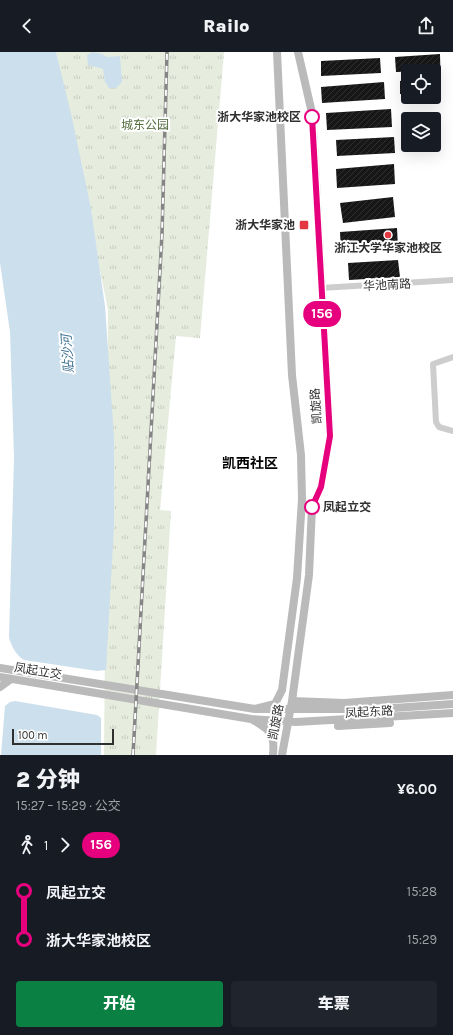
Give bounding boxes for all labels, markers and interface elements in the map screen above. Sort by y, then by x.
icon: back [16,15,38,37]
text: Railo [203,15,250,37]
icon: share [415,15,437,37]
map controls [401,64,441,152]
button: locate [401,64,441,104]
marker: 浙大华家池校区 [304,109,320,125]
place label: 浙大华家池校区 [217,110,301,124]
button: layers [401,112,441,152]
park label: 城东公园 [121,118,169,132]
place label: 浙大华家池 [235,218,295,232]
marker: 浙大华家池 [298,219,310,231]
marker: 浙江大学华家池校区 [383,230,393,240]
place label: 浙江大学华家池校区 [334,241,442,255]
street label: 华池南路 [363,277,411,293]
line badge: 156 [299,301,345,327]
text: 156 [311,305,333,322]
water label: 贴沙河 [58,331,76,374]
street label: 凯旋路 [308,388,324,424]
district label: 凯西社区 [222,455,278,472]
marker: 凤起立交 [304,499,320,515]
place label: 凤起立交 [323,500,371,514]
street label: 凤起立交 [13,660,63,682]
street label: 凯旋路 [266,703,286,741]
street label: 凤起东路 [345,704,393,720]
scale bar [12,727,114,746]
text: 100 m [18,729,48,742]
text: 2 分钟 [16,767,80,793]
text: ¥6.00 [397,780,437,798]
text: 15:27 – 15:29 · 公交 [16,798,121,813]
icon: walk [16,834,38,856]
icon: forward [54,834,76,856]
text: 156 [90,836,112,853]
text: 1 [44,838,48,853]
text: 凤起立交 [46,884,106,902]
text: 15:28 [407,884,437,899]
text: 浙大华家池校区 [46,932,151,950]
text: 15:29 [407,932,437,947]
button: 开始 [16,981,223,1027]
button: 车票 [231,981,437,1027]

